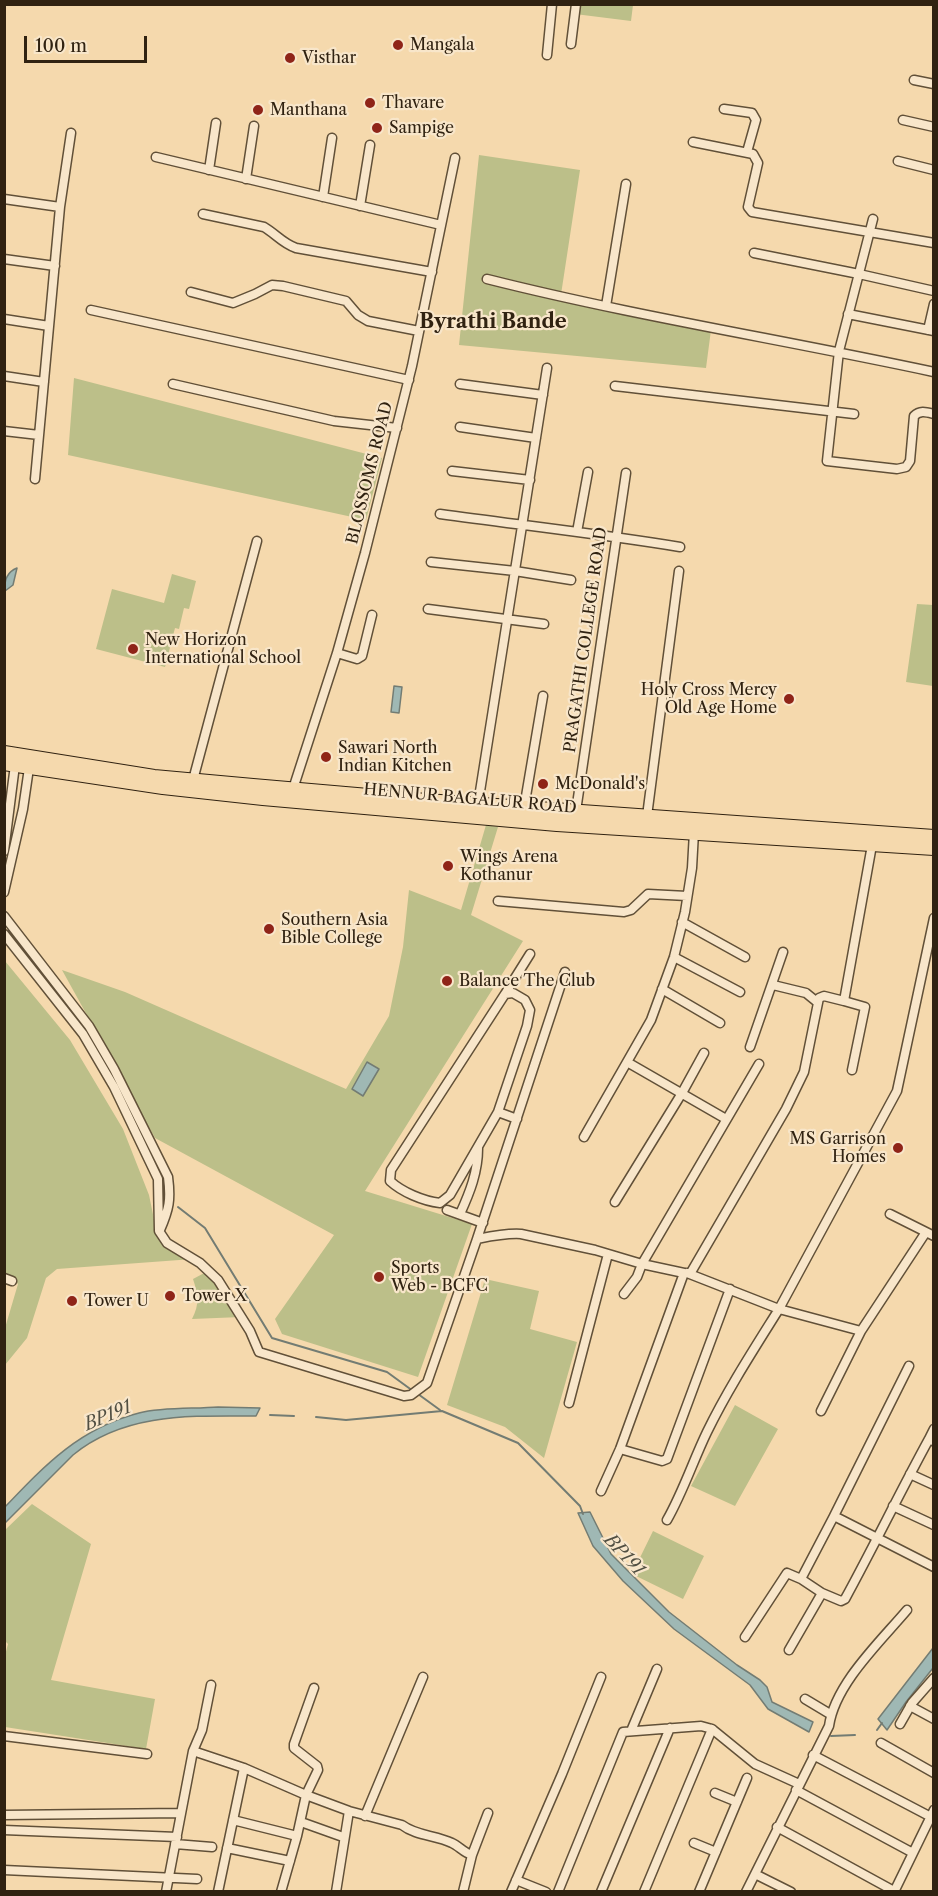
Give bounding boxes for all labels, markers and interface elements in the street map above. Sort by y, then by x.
scale bar [27,24,150,62]
text: 100 m [35,35,87,57]
place label: Mangala [410,35,475,55]
marker: Mangala [391,38,405,52]
place label: Visthar [302,48,356,68]
marker: Visthar [283,51,297,65]
place label: Thavare [382,93,444,113]
marker: Thavare [363,96,377,110]
place label: Manthana [270,100,347,120]
marker: Manthana [251,103,265,117]
place label: Sampige [389,118,454,138]
marker: Sampige [370,121,384,135]
district label: Byrathi Bande [419,310,567,334]
street label: BLOSSOMS ROAD [343,400,397,546]
street label: PRAGATHI COLLEGE ROAD [561,526,611,754]
place label: New Horizon International School [145,630,301,668]
marker: New Horizon International School [126,642,140,656]
place label: Holy Cross Mercy Old Age Home [641,680,777,718]
marker: Holy Cross Mercy Old Age Home [782,692,796,706]
place label: Sawari North Indian Kitchen [338,738,452,776]
marker: Sawari North Indian Kitchen [319,750,333,764]
place label: McDonald's [555,774,645,794]
marker: McDonald's [536,777,550,791]
street label: HENNUR BAGALUR ROAD [363,780,577,818]
place label: Wings Arena Kothanur [460,847,558,885]
marker: Wings Arena Kothanur [441,859,455,873]
place label: Southern Asia Bible College [281,910,388,948]
marker: Southern Asia Bible College [262,922,276,936]
place label: Balance The Club [459,971,595,991]
marker: Balance The Club [440,974,454,988]
place label: MS Garrison Homes [790,1129,886,1167]
marker: MS Garrison Homes [891,1141,905,1155]
place label: Sports Web - BCFC [391,1258,488,1296]
marker: Sports Web - BCFC [372,1270,386,1284]
place label: Tower X [182,1286,247,1306]
marker: Tower X [163,1289,177,1303]
place label: Tower U [84,1291,149,1311]
marker: Tower U [65,1294,79,1308]
water label: BP191 [81,1396,135,1436]
water label: BP191 [599,1530,649,1580]

